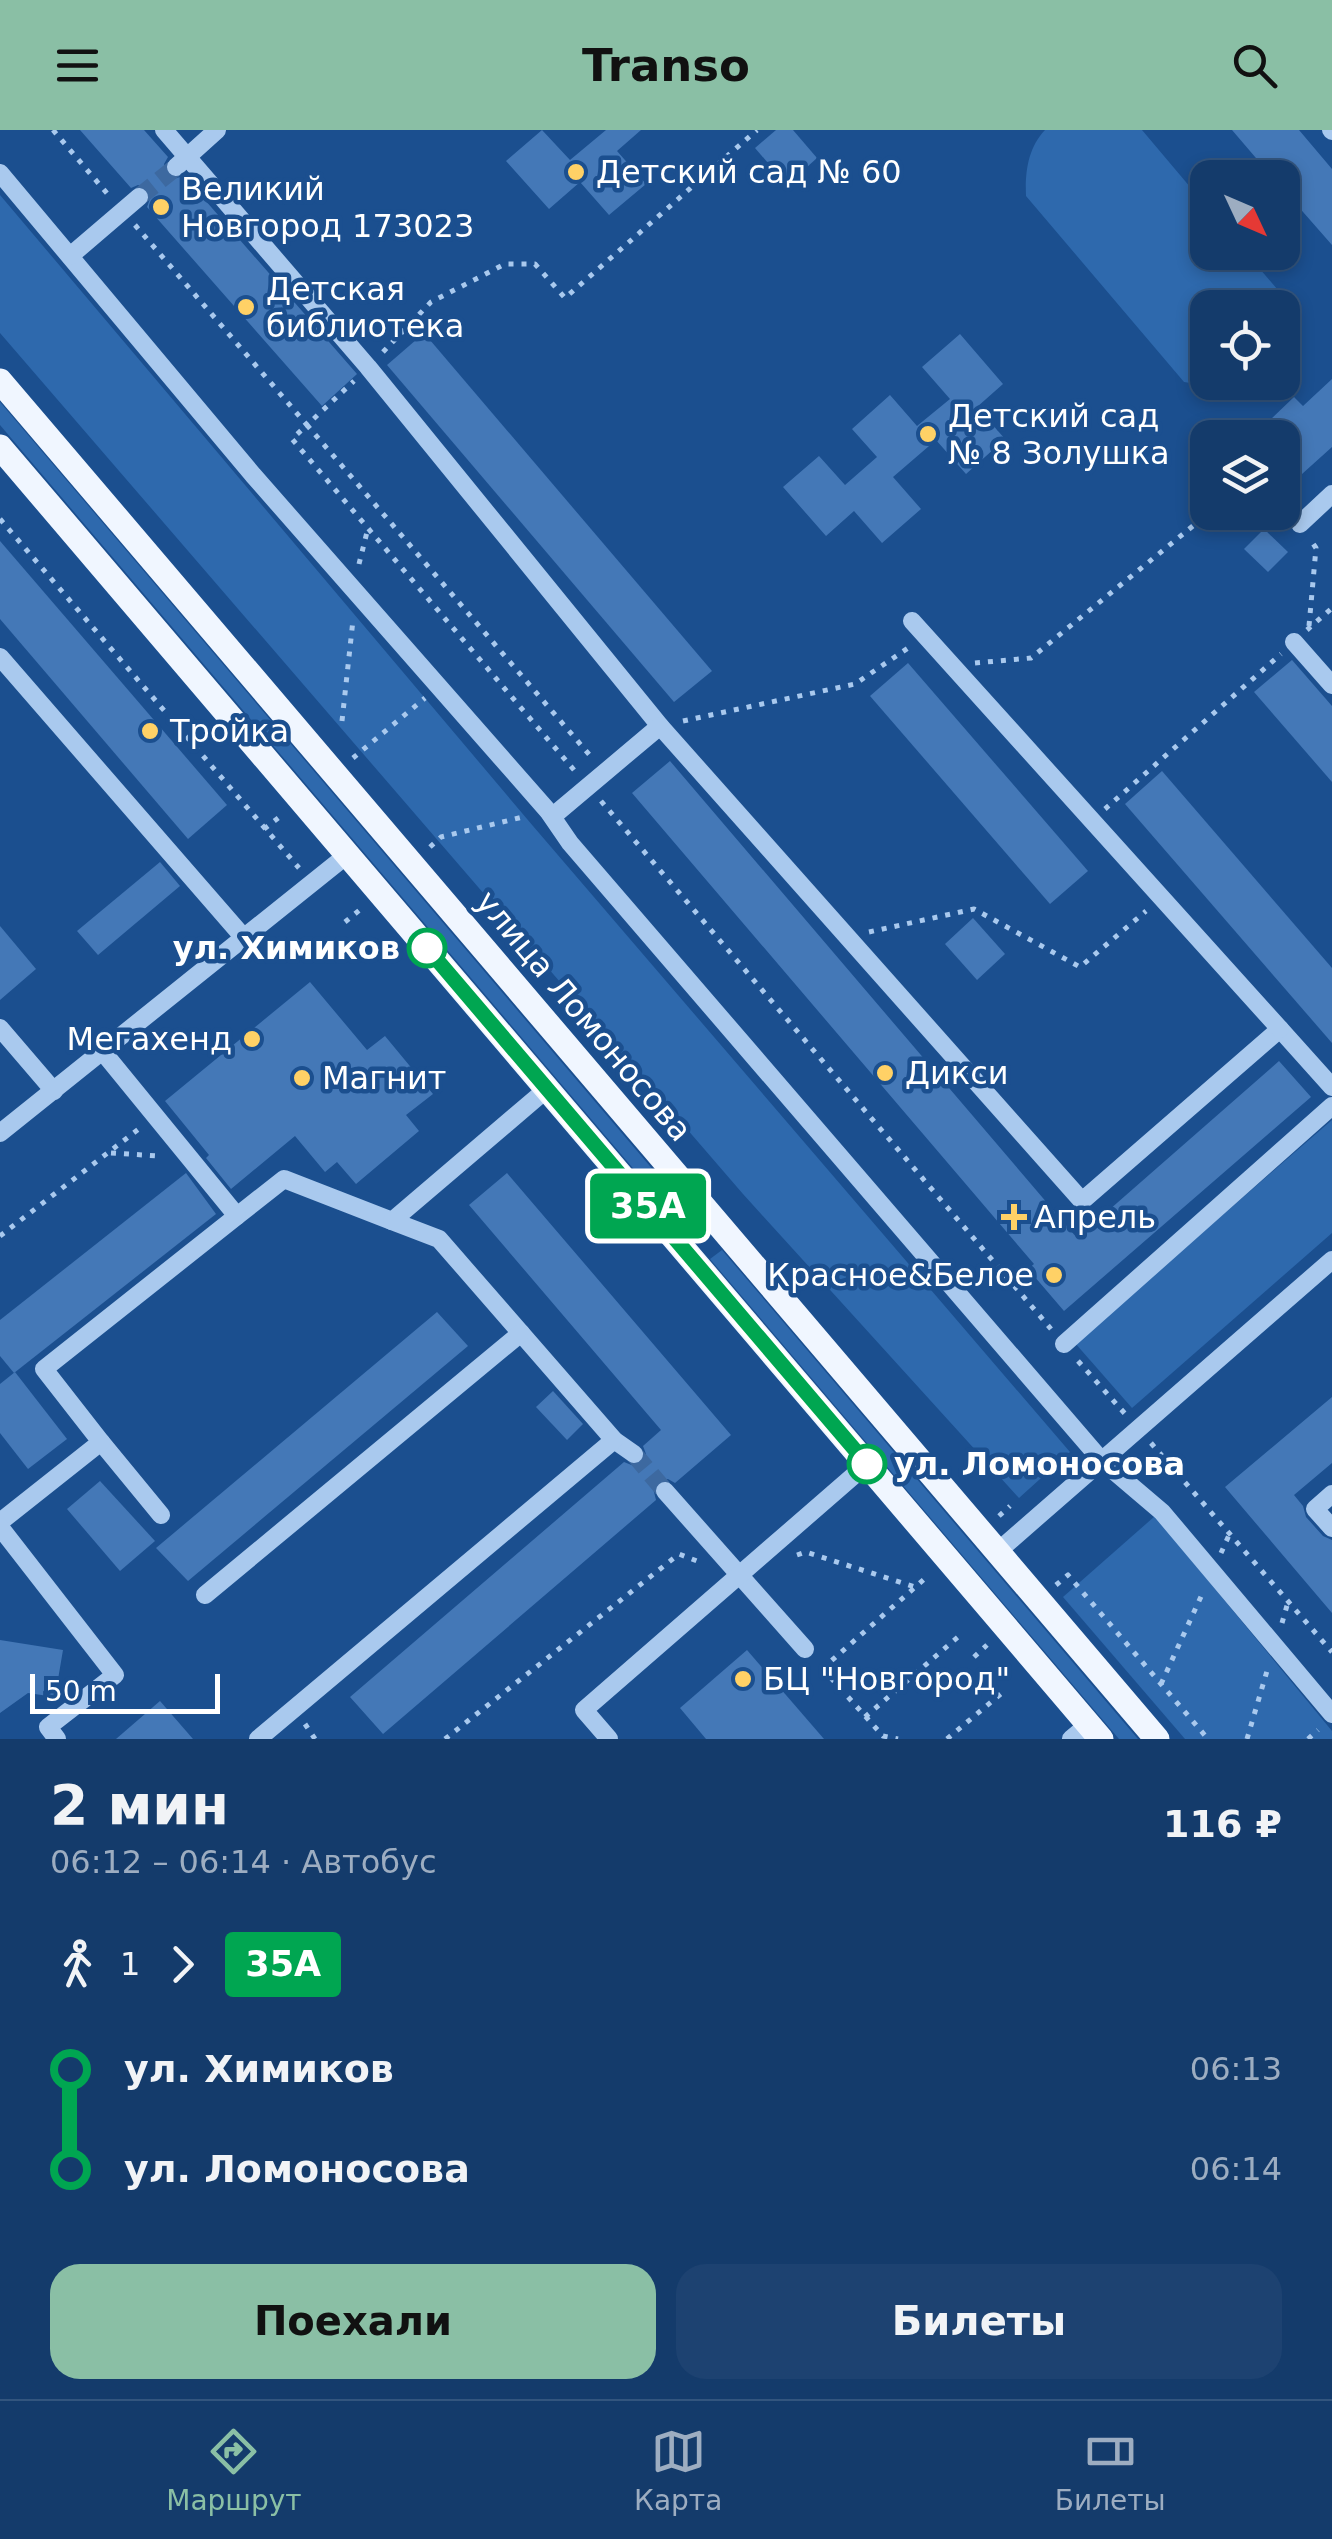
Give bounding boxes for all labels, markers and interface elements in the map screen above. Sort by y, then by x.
icon: menu [50,38,105,93]
icon: search [1227,38,1282,93]
text: Transo [582,39,750,92]
place label: Детский сад № 60 [596,153,902,191]
north arrow [1190,160,1300,270]
map controls [1190,160,1300,530]
marker: Детский сад № 60 [565,161,587,183]
place label: Великий Новгород 173023 [181,170,474,245]
marker: Великий Новгород 173023 [150,196,172,218]
place label: Детская библиотека [266,270,464,345]
button: locate [1190,290,1300,400]
marker: Детская библиотека [235,296,257,318]
place label: Детский сад № 8 Золушка [948,397,1170,472]
button: layers [1190,420,1300,530]
marker: Детский сад № 8 Золушка [917,423,939,445]
place label: Тройка [169,712,289,750]
marker: Тройка [139,720,161,742]
street label: улица Ломоносова [468,883,700,1149]
place label: ул. Химиков [173,929,400,967]
marker: ул. Химиков [408,929,446,967]
place label: Мегахенд [67,1020,232,1058]
marker: Мегахенд [241,1028,263,1050]
place label: Дикси [905,1054,1009,1092]
place label: Магнит [322,1059,446,1097]
marker: Дикси [874,1062,896,1084]
marker: Магнит [291,1067,313,1089]
line badge: 35А [590,1174,706,1238]
text: 35А [610,1186,686,1226]
place label: Апрель [1034,1198,1156,1236]
marker: Апрель [1003,1206,1025,1228]
place label: Красное&Белое [767,1256,1034,1294]
marker: Красное&Белое [1043,1264,1065,1286]
marker: ул. Ломоносова [848,1445,886,1483]
place label: ул. Ломоносова [894,1445,1185,1483]
place label: БЦ "Новгород" [763,1660,1010,1698]
marker: БЦ "Новгород" [732,1668,754,1690]
scale bar [30,1669,220,1714]
text: 50 m [45,1675,117,1708]
text: 2 мин [50,1773,229,1837]
text: 116 ₽ [1163,1802,1282,1846]
text: 06:12 – 06:14 · Автобус [50,1843,437,1881]
icon: walk [50,1937,105,1992]
icon: forward [155,1937,210,1992]
text: 35А [245,1944,321,1984]
text: 1 [120,1945,140,1983]
text: ул. Химиков [124,2047,394,2091]
text: 06:13 [1190,2050,1282,2088]
text: ул. Ломоносова [124,2147,470,2191]
text: 06:14 [1190,2150,1282,2188]
button: Поехали [50,2264,656,2379]
button: Билеты [676,2264,1282,2379]
tab: Маршрут [166,2424,302,2517]
tab: Карта [634,2424,722,2517]
tab: Билеты [1055,2424,1166,2517]

